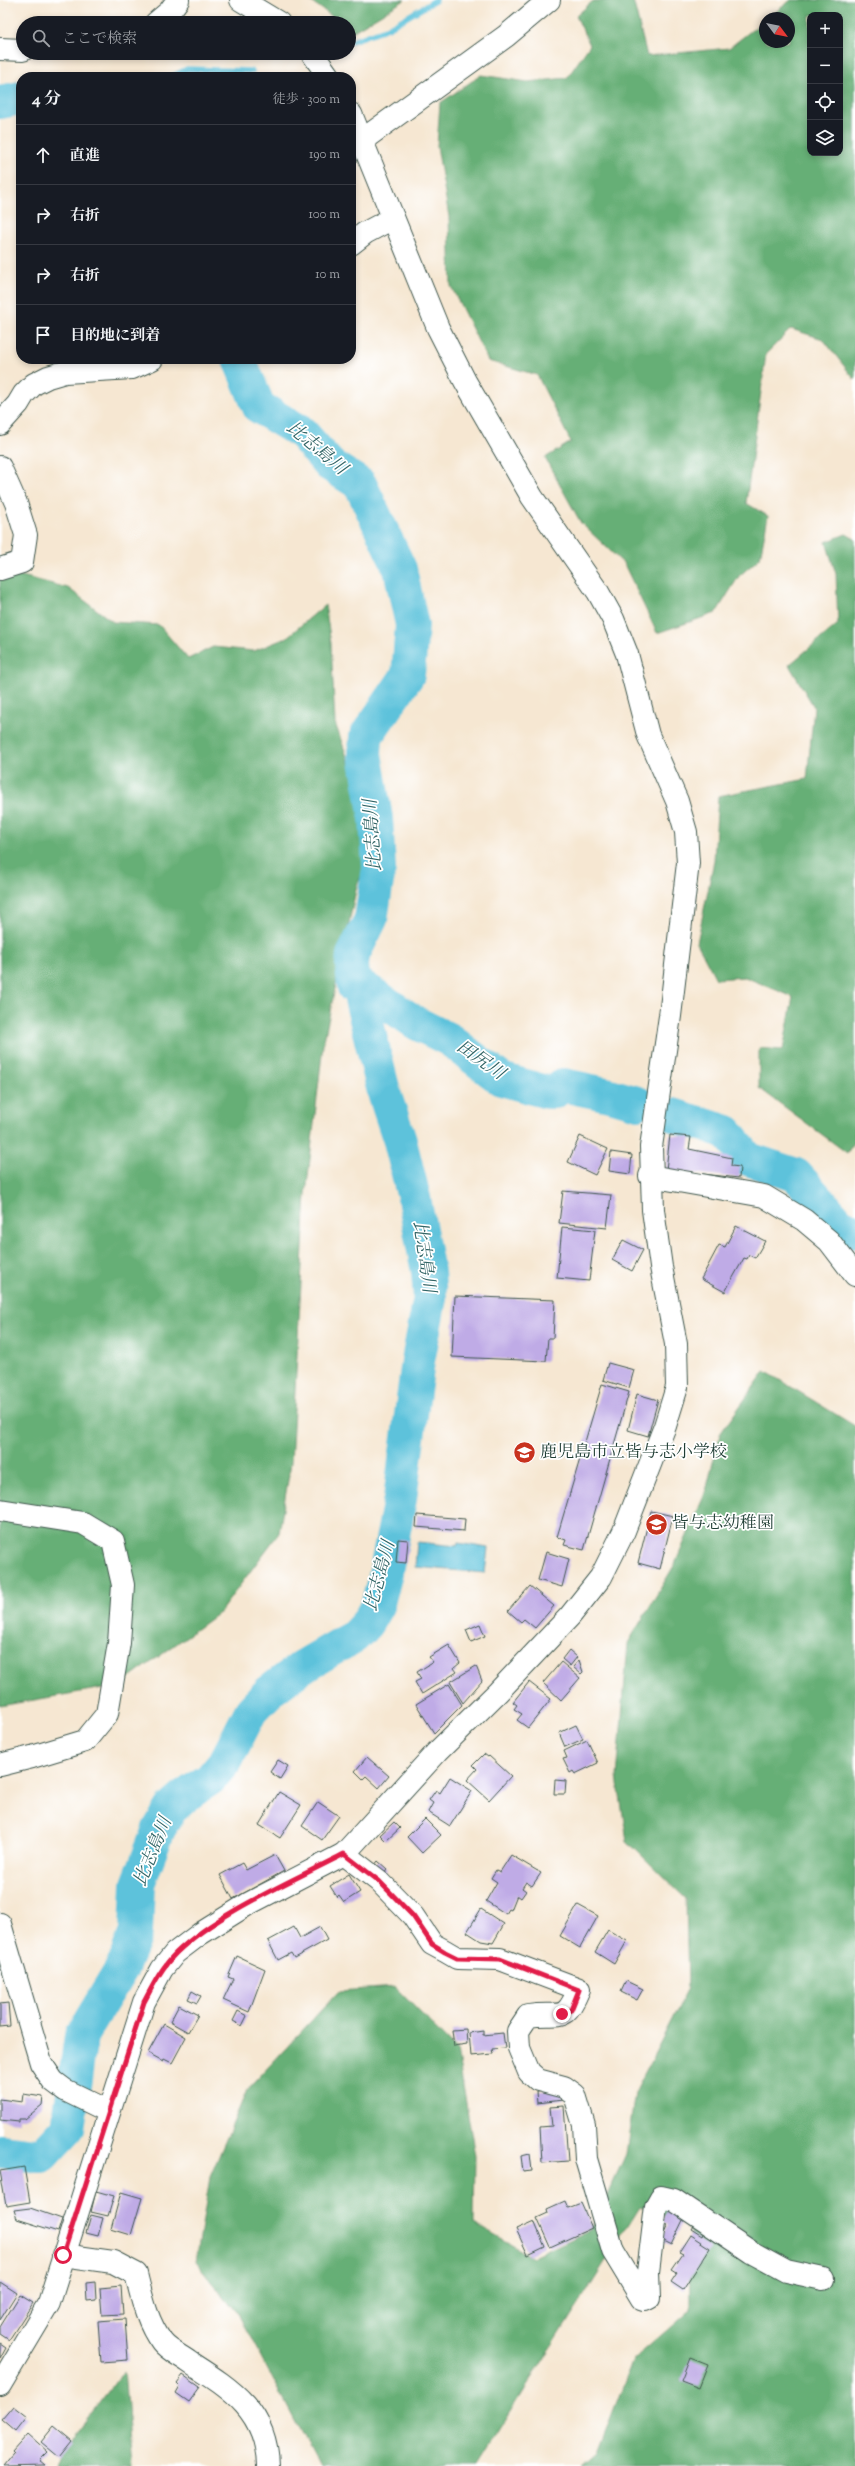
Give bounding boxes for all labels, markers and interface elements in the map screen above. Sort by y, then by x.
north arrow [759,12,795,48]
map controls [807,12,843,156]
button: + [807,12,843,48]
search box [16,16,356,60]
icon: search [30,27,52,49]
text: ここで検索 [62,29,137,50]
button: − [807,48,843,84]
button: locate [807,84,843,120]
text: 4 分 [32,88,61,112]
text: 徒歩 · 300 m [273,91,340,109]
button: layers [807,120,843,156]
icon: ahead [32,144,54,166]
text: 直進 [70,146,100,167]
text: 190 m [309,146,340,164]
icon: right [32,204,54,226]
text: 右折 [70,206,100,227]
text: 100 m [308,206,340,224]
icon: right [32,264,54,286]
text: 右折 [70,266,100,287]
text: 10 m [315,266,340,284]
icon: arrive [32,324,54,346]
text: 目的地に到着 [70,326,160,347]
water label: 比志島川 [280,416,353,483]
water label: 比志島川 [358,796,389,872]
water label: 田尻川 [450,1035,511,1088]
water label: 比志島川 [405,1220,441,1296]
school or university icon: 鹿児島市立皆与志小学校 [511,1440,537,1466]
place label: 鹿児島市立皆与志小学校 [540,1441,727,1465]
school or university icon: 皆与志幼稚園 [643,1511,669,1537]
place label: 皆与志幼稚園 [672,1512,774,1536]
water label: 比志島川 [359,1536,403,1614]
water label: 比志島川 [128,1812,180,1890]
route end [553,2005,571,2023]
route start [54,2246,72,2264]

